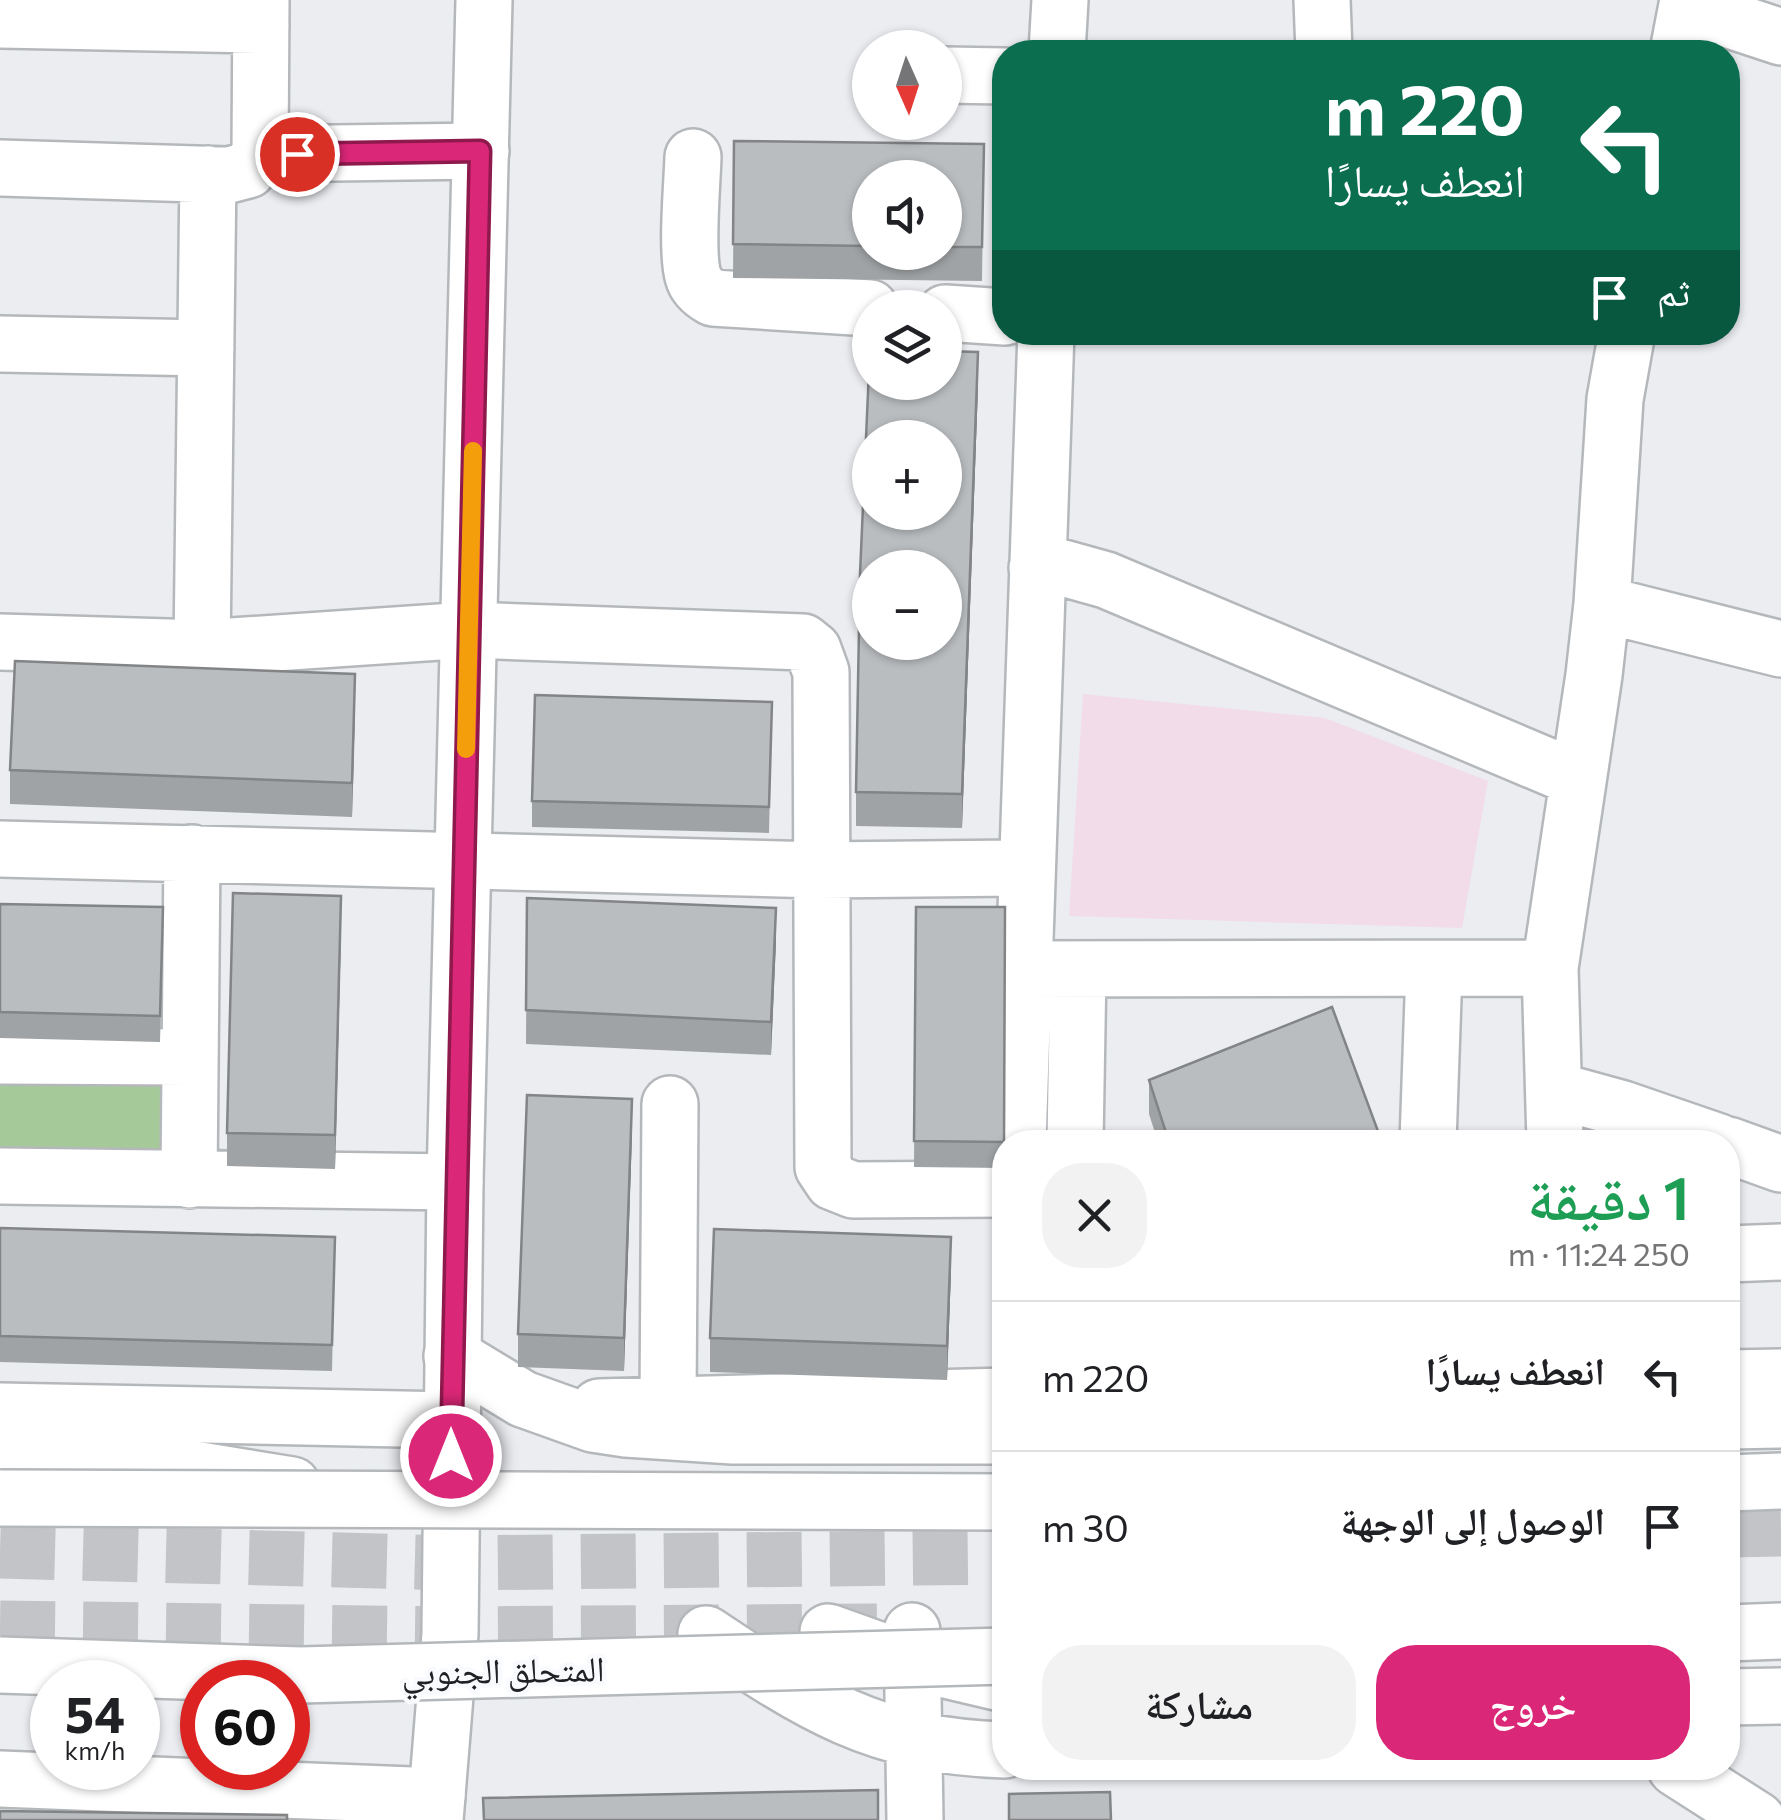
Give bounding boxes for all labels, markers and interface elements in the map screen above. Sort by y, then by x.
north arrow [852,30,962,140]
map controls [852,30,962,660]
text: 220 m [1325,64,1525,149]
icon: left [1560,80,1690,210]
pin [255,112,340,197]
icon: arrive [270,127,325,182]
text: انعطف يسارًا [1325,151,1525,206]
button: sound [852,160,962,270]
text: ثم [1657,267,1690,314]
icon: arrive [1582,270,1637,325]
button: layers [852,290,962,400]
button: + [852,420,962,530]
button: − [852,550,962,660]
text: 1 دقيقة [1527,1159,1690,1232]
button: close [1042,1163,1147,1268]
text: 250 m · 11:24 [1508,1233,1690,1273]
text: انعطف يسارًا [1425,1346,1605,1393]
icon: left [1635,1349,1690,1404]
text: 220 m [1042,1353,1149,1400]
position arrow [399,1404,503,1508]
text: الوصول إلى الوجهة [1341,1496,1605,1543]
icon: arrive [1635,1499,1690,1554]
text: 30 m [1042,1503,1129,1550]
street label: المتحلق الجنوبي [401,1645,605,1701]
button: مشاركة [1042,1645,1356,1760]
button: خروج [1376,1645,1690,1760]
speed limit sign: 60 [180,1660,310,1790]
text: 54 [65,1682,125,1743]
text: km/h [65,1735,125,1765]

